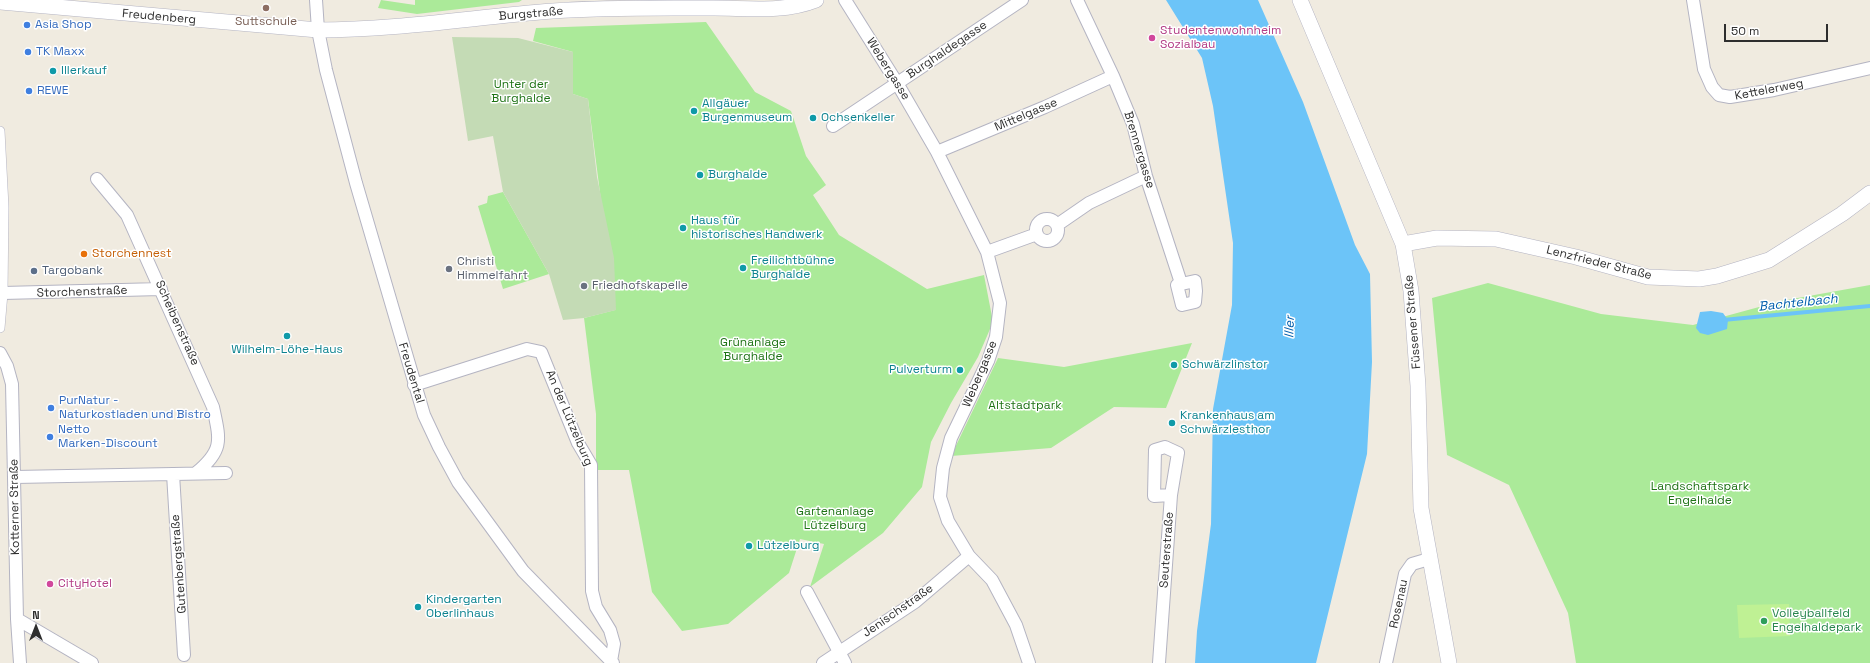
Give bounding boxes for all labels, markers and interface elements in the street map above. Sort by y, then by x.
marker: Suttschule [261,3,271,13]
street label: Burgstraße [498,4,564,24]
street label: Freudenberg [121,7,197,27]
place label: Suttschule [235,15,297,29]
scale bar [1726,16,1830,42]
place label: Asia Shop [35,18,92,32]
street label: Burghaldegasse [904,18,990,82]
marker: Asia Shop [22,20,32,30]
text: 50 m [1731,23,1759,39]
place label: Studentenwohnheim Sozialbau [1160,24,1281,52]
marker: Studentenwohnheim Sozialbau [1147,33,1157,43]
street label: Webergasse [863,35,913,103]
place label: TK Maxx [36,45,85,59]
marker: TK Maxx [23,47,33,57]
place label: Illerkauf [61,64,107,78]
marker: Illerkauf [48,66,58,76]
street label: Kettelerweg [1733,76,1805,104]
park label: Unter der Burghalde [491,78,551,106]
place label: REWE [37,84,69,98]
marker: REWE [24,86,34,96]
street label: Mittelgasse [992,95,1060,135]
place label: Allgäuer Burgenmuseum [702,97,792,125]
marker: Allgäuer Burgenmuseum [689,106,699,116]
street label: Brennergasse [1120,110,1158,190]
place label: Ochsenkeller [821,111,895,125]
marker: Ochsenkeller [808,113,818,123]
place label: Burghalde [708,168,767,182]
marker: Burghalde [695,170,705,180]
place label: Haus für historisches Handwerk [691,214,822,242]
marker: Haus für historisches Handwerk [678,223,688,233]
street label: Lenzfrieder Straße [1545,243,1653,283]
place label: Storchennest [92,247,172,261]
marker: Storchennest [79,249,89,259]
place label: Freilichtbühne Burghalde [751,254,834,282]
place label: Christi Himmelfahrt [457,255,528,283]
marker: Freilichtbühne Burghalde [738,263,748,273]
place label: Targobank [42,264,103,278]
marker: Christi Himmelfahrt [444,264,454,274]
marker: Targobank [29,266,39,276]
street label: Füssener Straße [1402,274,1424,370]
street label: Scheibenstraße [152,278,202,368]
place label: Friedhofskapelle [592,279,688,293]
marker: Friedhofskapelle [579,281,589,291]
street label: Storchenstraße [36,283,128,301]
water label: Bachtelbach [1758,291,1838,315]
water label: Iller [1282,316,1298,338]
marker: Wilhelm-Löhe-Haus [282,331,292,341]
park label: Grünanlage Burghalde [720,336,786,364]
street label: Webergasse [960,339,1000,409]
street label: Freudental [395,341,427,405]
place label: Wilhelm-Löhe-Haus [231,343,343,357]
place label: Schwärzlinstor [1182,358,1268,372]
marker: Schwärzlinstor [1169,360,1179,370]
place label: Pulverturm [889,363,952,377]
marker: Pulverturm [955,365,965,375]
street label: An der Lützelburg [542,368,596,468]
place label: PurNatur - Naturkostladen und Bistro [59,394,211,422]
park label: Altstadtpark [988,399,1062,413]
marker: PurNatur - Naturkostladen und Bistro [46,403,56,413]
place label: Krankenhaus am Schwärzlesthor [1180,409,1275,437]
marker: Krankenhaus am Schwärzlesthor [1167,418,1177,428]
place label: Netto Marken-Discount [58,423,158,451]
marker: Netto Marken-Discount [45,432,55,442]
street label: Kotterner Straße [7,459,23,555]
park label: Landschaftspark Engelhalde [1651,480,1749,508]
park label: Gartenanlage Lützelburg [796,505,874,533]
street label: Seuterstraße [1157,511,1177,589]
street label: Gutenbergstraße [168,514,190,614]
place label: Lützelburg [757,539,820,553]
marker: Lützelburg [744,541,754,551]
place label: CityHotel [58,577,112,591]
street label: Rosenau [1387,578,1411,630]
marker: CityHotel [45,579,55,589]
street label: Jenischstraße [860,581,936,641]
place label: Kindergarten Oberlinhaus [426,593,502,621]
marker: Kindergarten Oberlinhaus [413,602,423,612]
north arrow [16,607,56,647]
place label: Volleyballfeld Engelhaldepark [1772,607,1861,635]
text: N [32,608,40,622]
marker: Volleyballfeld Engelhaldepark [1759,616,1769,626]

